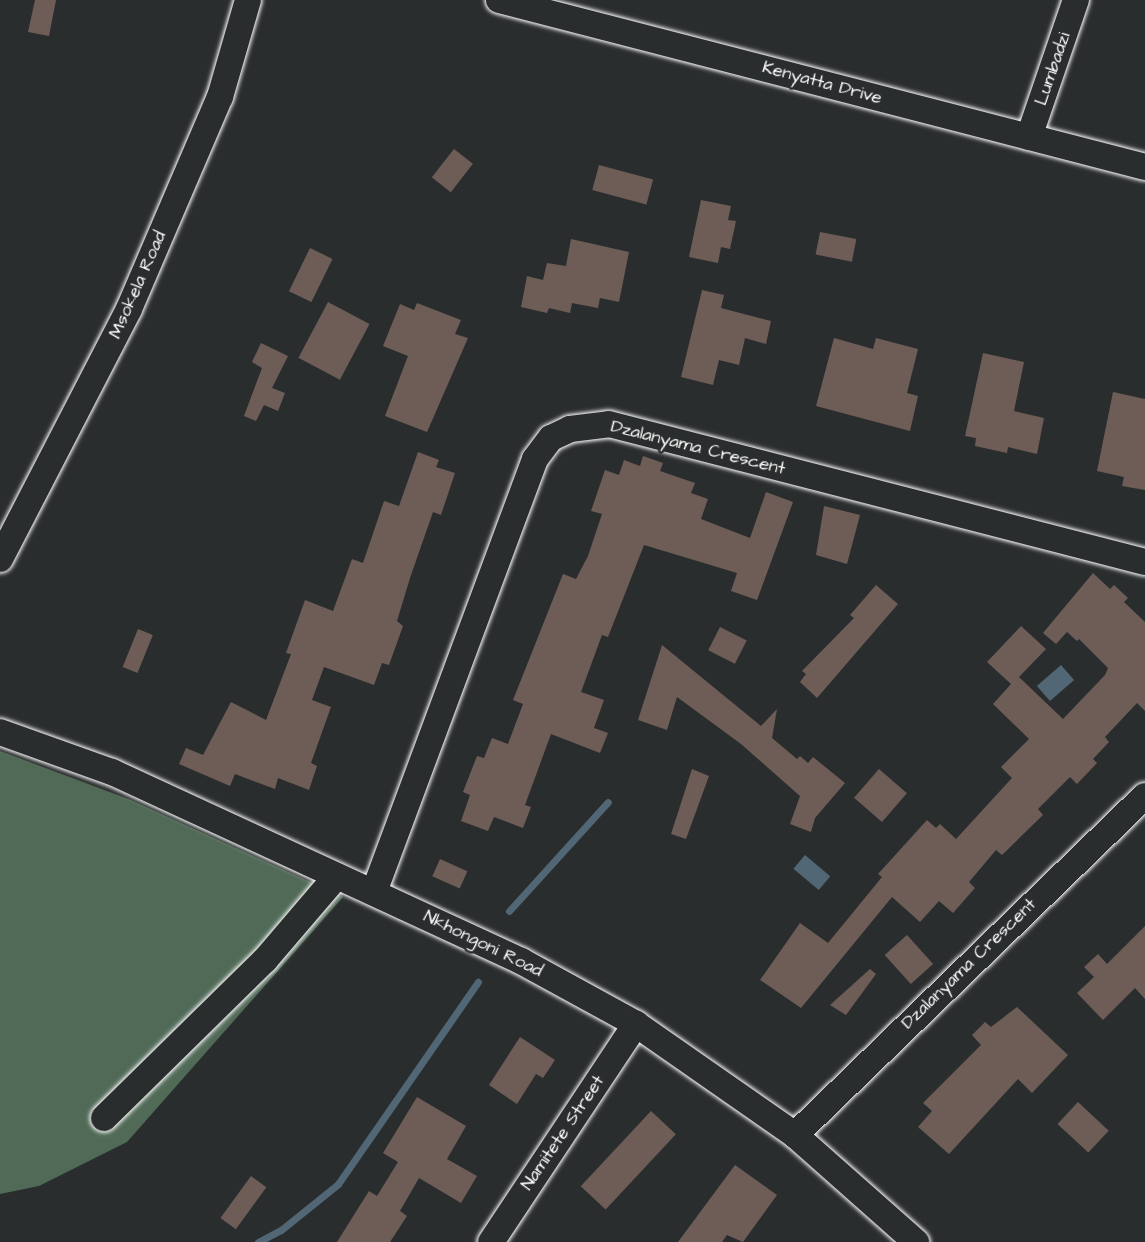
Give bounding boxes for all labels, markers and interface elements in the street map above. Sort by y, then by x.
street label: Lumbadzi [1030,30,1076,108]
street label: Kenyatta Drive [760,57,884,109]
street label: Msokela Road [105,228,171,342]
street label: Dzalanyama Crescent [609,416,787,480]
street label: Dzalanyama Crescent [897,894,1041,1034]
street label: Nkhongoni Road [420,906,546,982]
street label: Namitete Street [517,1071,609,1195]

